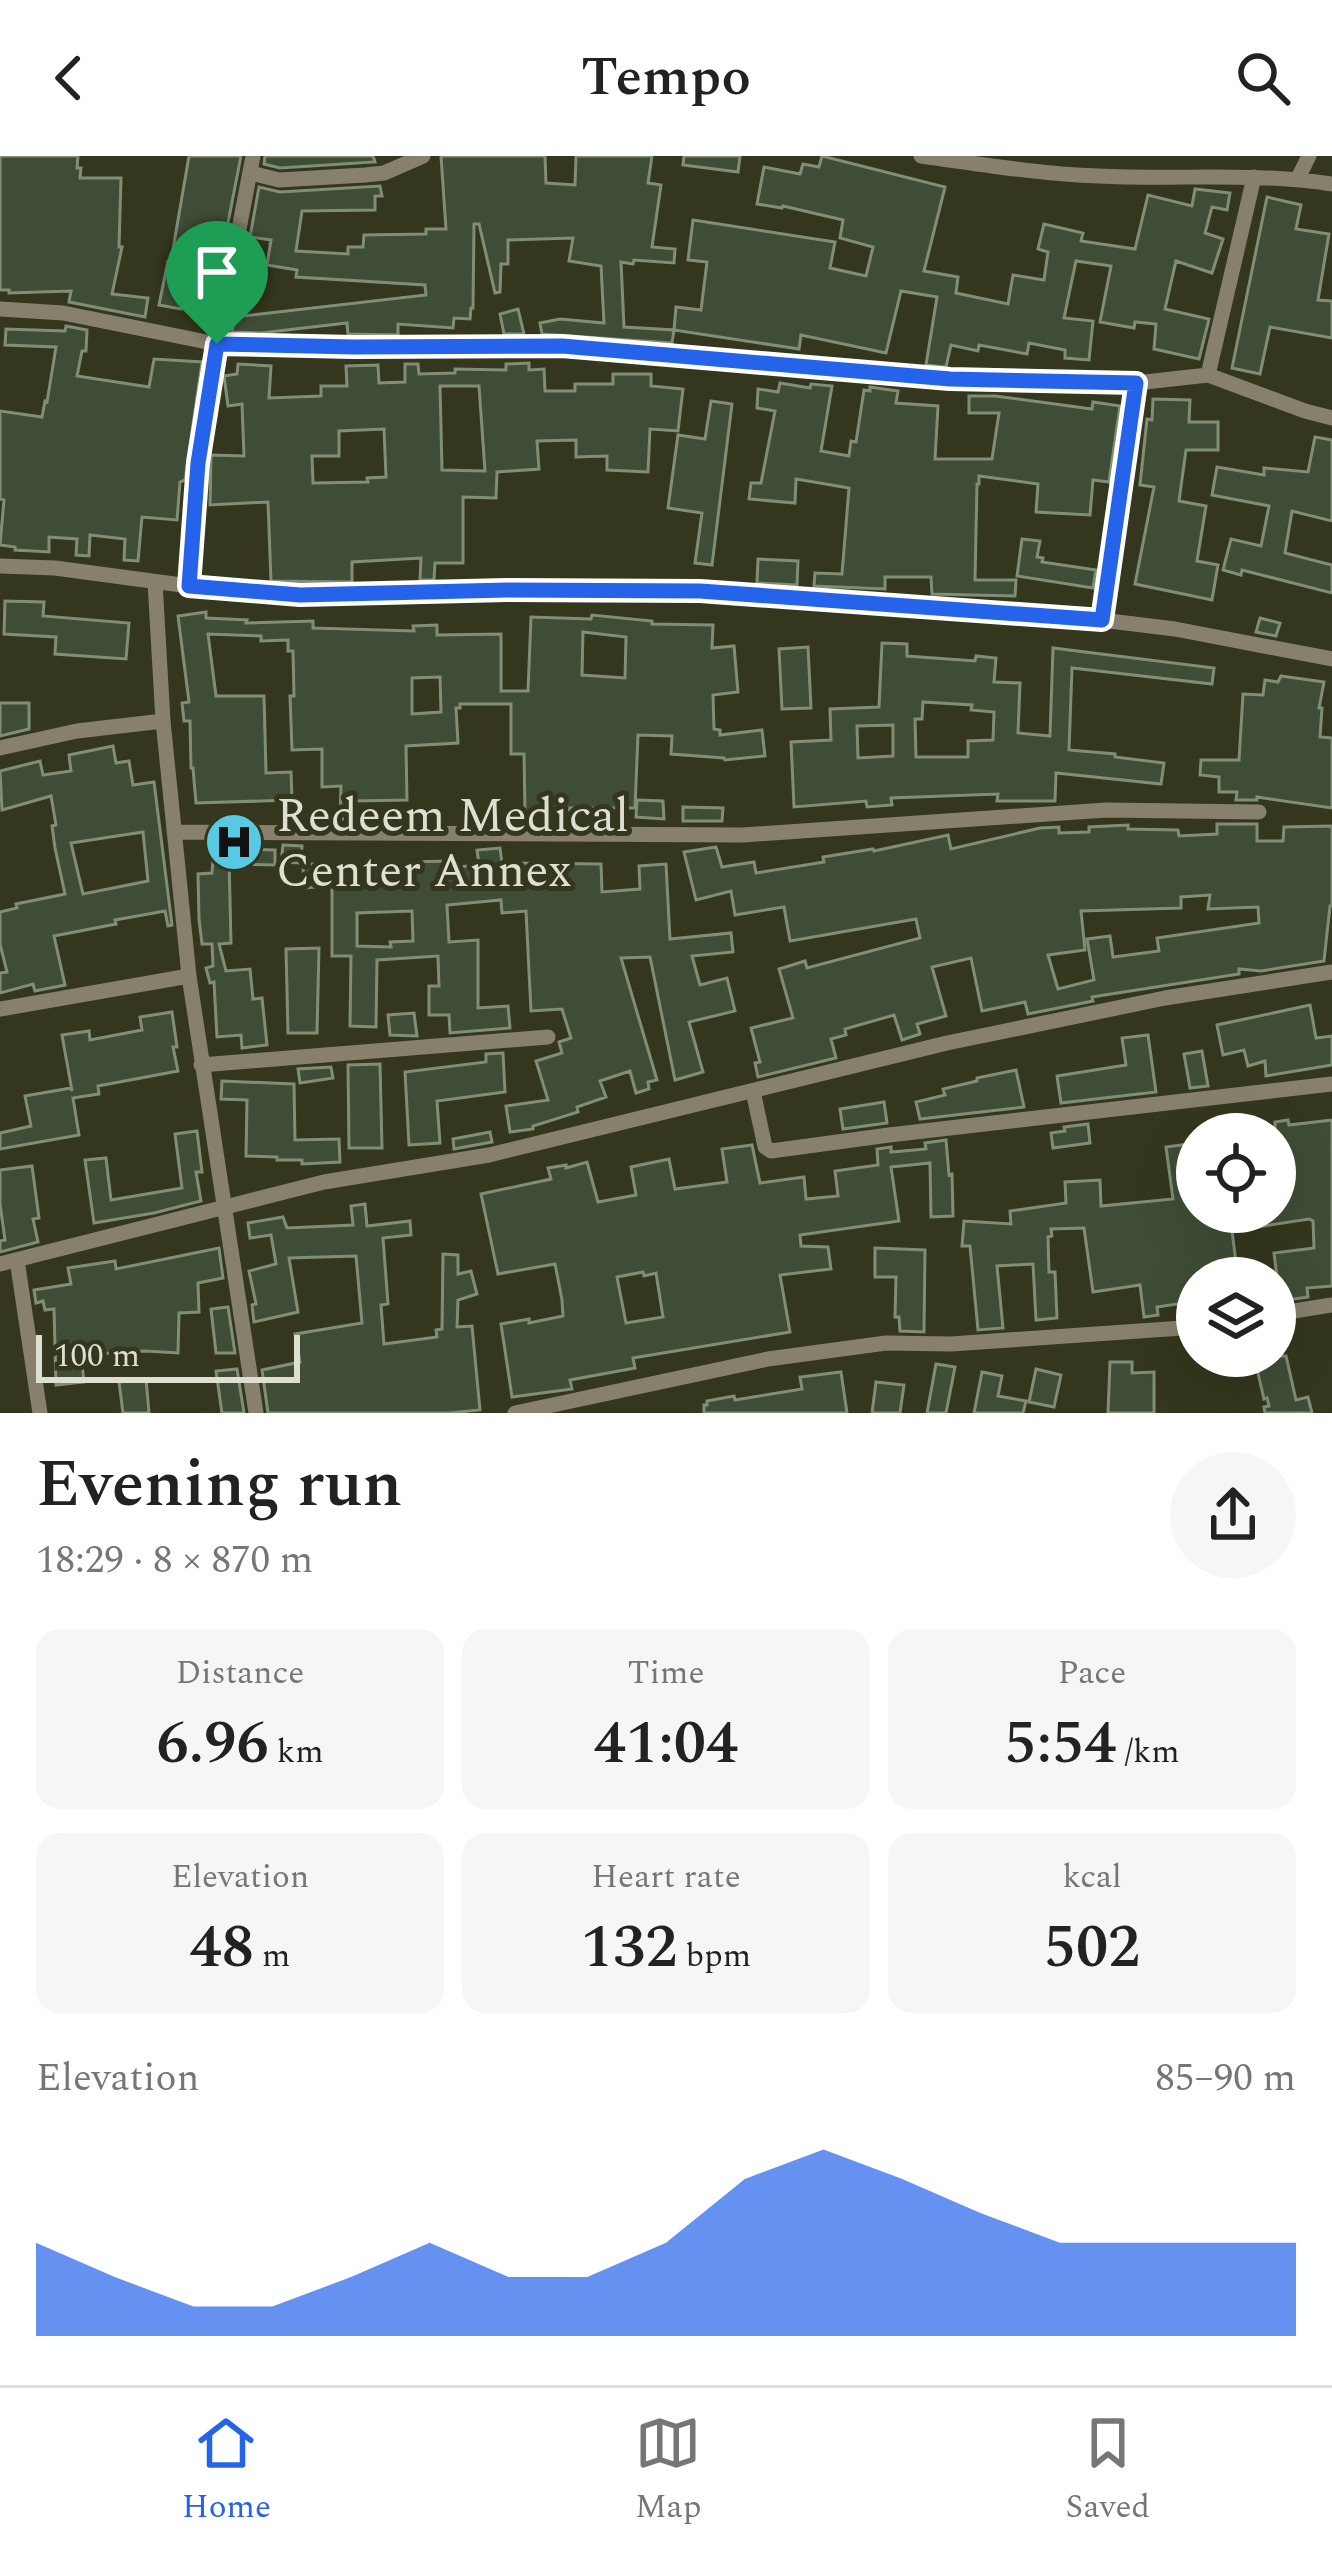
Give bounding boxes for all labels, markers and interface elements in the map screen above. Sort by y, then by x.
text: Tempo [581,37,751,119]
icon: back [36,45,102,111]
icon: search [1230,45,1296,111]
pin [166,221,268,344]
icon: arrive [184,239,250,305]
place label: Redeem Medical Center Annex [276,780,629,908]
hospital icon: Redeem Medical Center Annex [203,811,265,873]
map controls [1176,1113,1296,1377]
button: locate [1176,1113,1296,1233]
button: layers [1176,1257,1296,1377]
scale bar [36,1329,300,1382]
text: 100 m [54,1331,140,1381]
text: Evening run [36,1435,402,1536]
button: share [1170,1452,1296,1578]
text: 18:29 · 8 × 870 m [36,1531,313,1590]
text: Distance [176,1648,304,1698]
text: Time [628,1648,704,1698]
text: Pace [1058,1648,1126,1698]
text: 6.96 [156,1698,269,1790]
text: 41:04 [594,1698,738,1790]
text: 5:54 [1004,1698,1116,1790]
text: km [269,1727,324,1777]
text: /km [1116,1727,1180,1777]
text: Elevation [171,1852,309,1902]
text: Heart rate [591,1852,741,1902]
text: kcal [1062,1852,1122,1902]
text: 48 [190,1902,254,1994]
text: 132 [581,1902,677,1994]
text: 502 [1044,1902,1140,1994]
text: m [254,1931,290,1981]
text: bpm [677,1931,751,1981]
text: Elevation [36,2049,199,2108]
text: 85–90 m [1155,2049,1296,2108]
tab: Home [182,2410,271,2532]
tab: Map [635,2410,701,2532]
tab: Saved [1065,2410,1150,2532]

